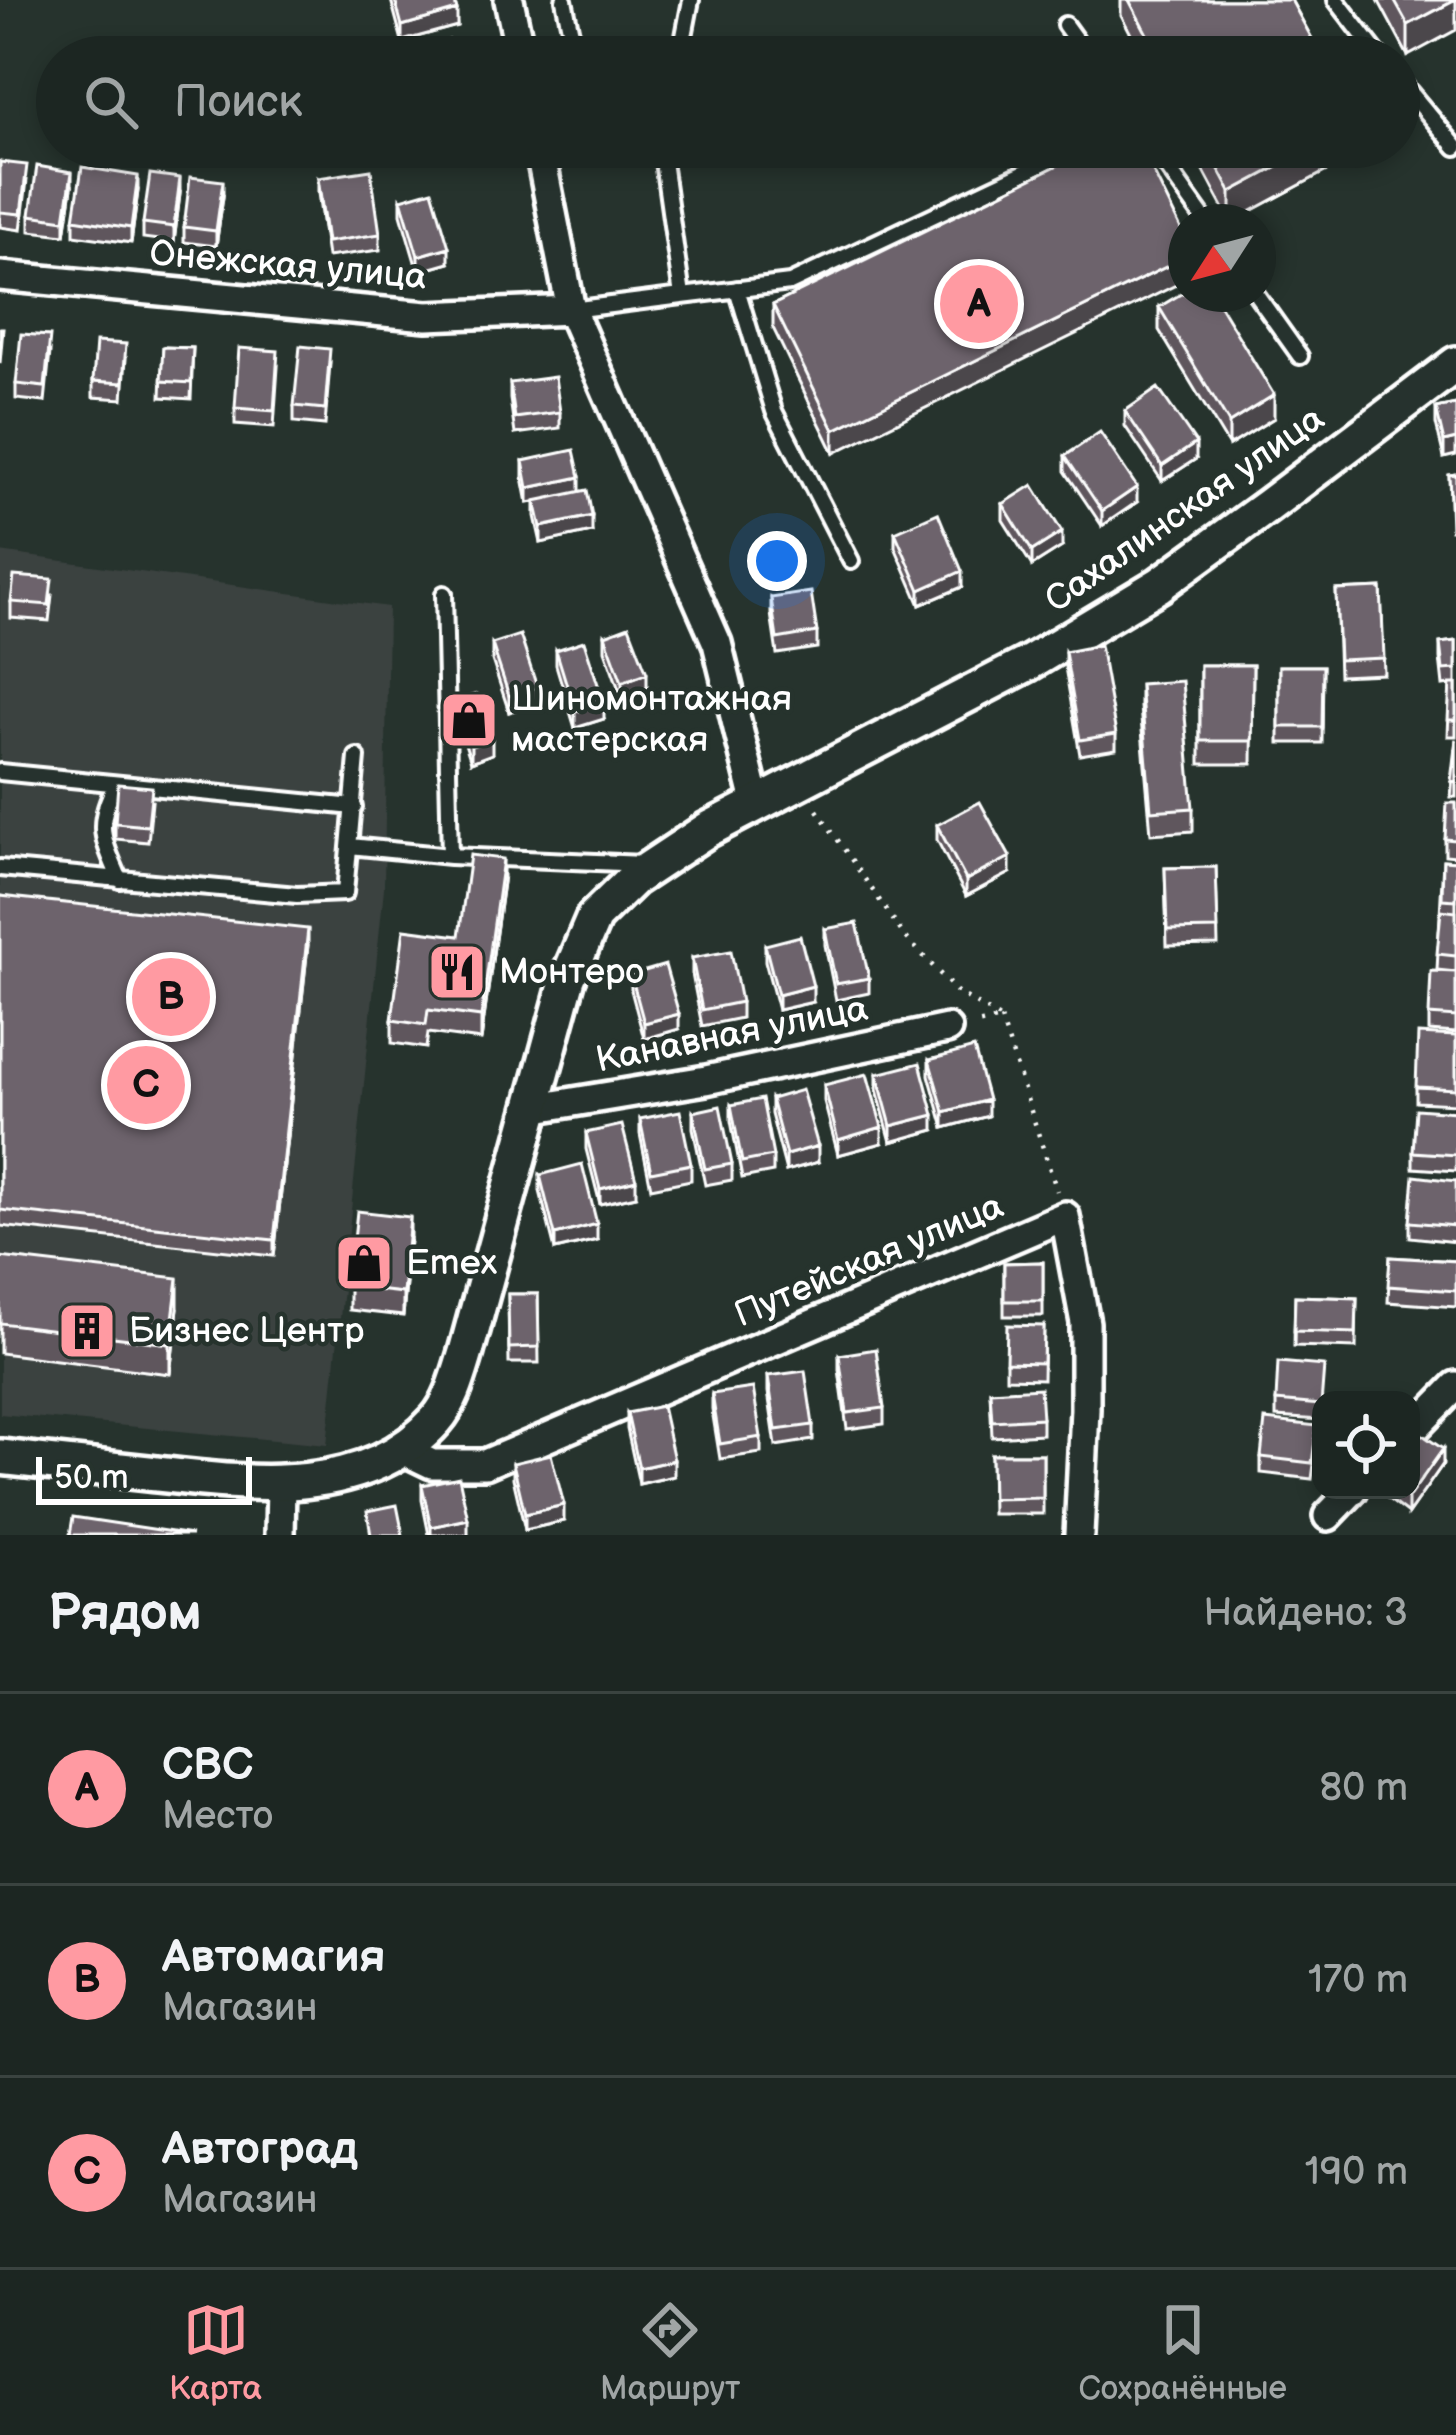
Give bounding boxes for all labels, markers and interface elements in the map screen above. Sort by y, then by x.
search box [36,36,1420,168]
icon: search [78,69,144,135]
text: Поиск [174,75,302,130]
north arrow [1168,204,1276,312]
street label: Онежская улица [148,232,428,300]
pin: A [940,259,1018,349]
street label: Сахалинская улица [1037,398,1333,622]
your location [747,531,807,591]
place label: Шиномонтажная мастерская [511,678,792,762]
shop icon: Шиномонтажная мастерская [438,689,500,751]
restaurant icon: Монтеро [426,941,488,1003]
place label: Монтеро [499,951,644,994]
pin: B [132,952,210,1042]
street label: Канавная улица [592,988,872,1082]
pin: C [107,1040,185,1130]
street label: Путейская улица [728,1185,1010,1337]
shop icon: Emex [333,1232,395,1294]
place label: Emex [406,1242,497,1285]
building icon: Бизнес Центр [56,1300,118,1362]
place label: Бизнес Центр [129,1310,364,1353]
map controls [1312,1391,1420,1499]
button: locate [1312,1391,1420,1499]
scale bar [36,1451,252,1504]
text: 50 m [54,1458,129,1498]
text: Рядом [48,1583,202,1644]
text: Найдено: 3 [1203,1590,1408,1637]
text: СВС [162,1738,253,1793]
text: A [75,1765,99,1812]
text: 80 m [1320,1765,1408,1812]
text: Место [162,1793,273,1840]
text: Автомагия [162,1930,385,1985]
text: B [73,1957,101,2004]
text: 170 m [1308,1957,1408,2004]
text: Магазин [162,1985,318,2032]
text: Автоград [162,2122,358,2177]
text: C [73,2149,101,2196]
text: 190 m [1305,2149,1408,2196]
text: Магазин [162,2177,318,2224]
tab: Карта [169,2297,262,2409]
tab: Маршрут [600,2297,740,2409]
tab: Сохранённые [1078,2297,1287,2409]

